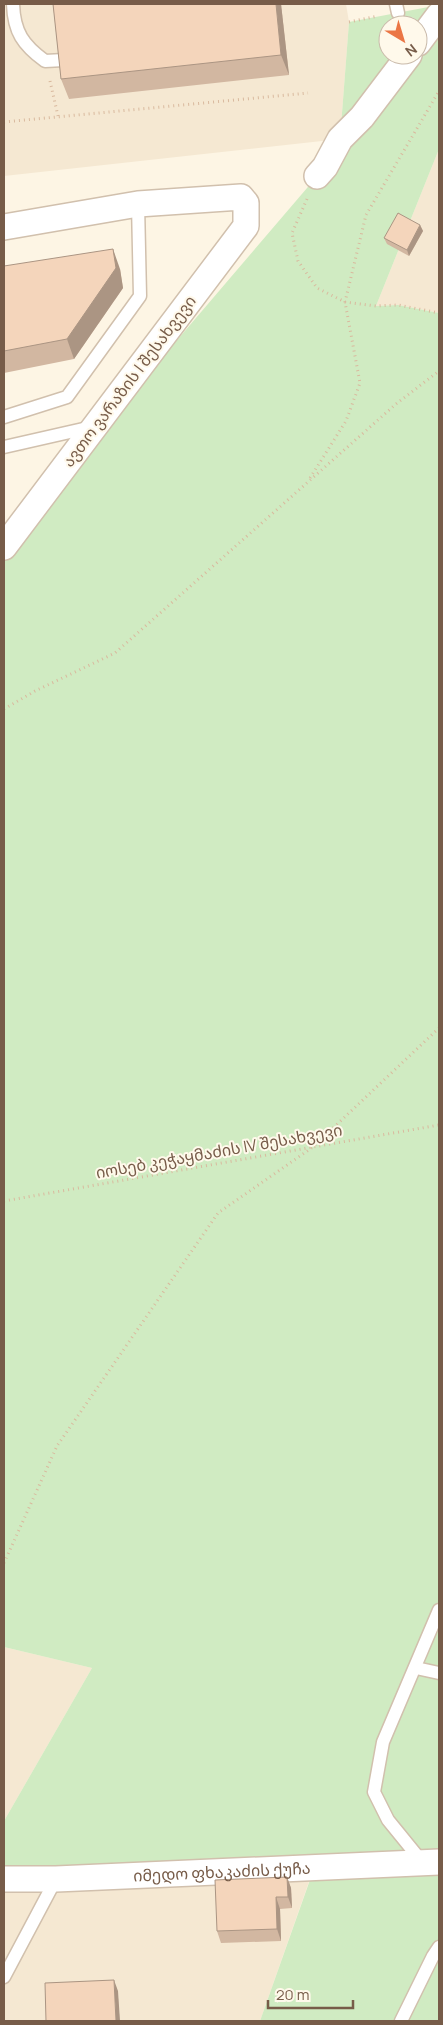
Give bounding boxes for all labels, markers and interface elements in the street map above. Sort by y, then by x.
north arrow [378,15,428,65]
text: N [401,40,421,61]
street label: ავთო ვარაზის I შესახვევი [57,291,201,471]
street label: იოსებ კეჭაყმაძის IV შესახვევი [94,1118,344,1184]
street label: იმედო ფხაკაძის ქუჩა [133,1857,311,1887]
scale bar [268,1978,353,2010]
text: 20 m [276,1984,309,2005]

